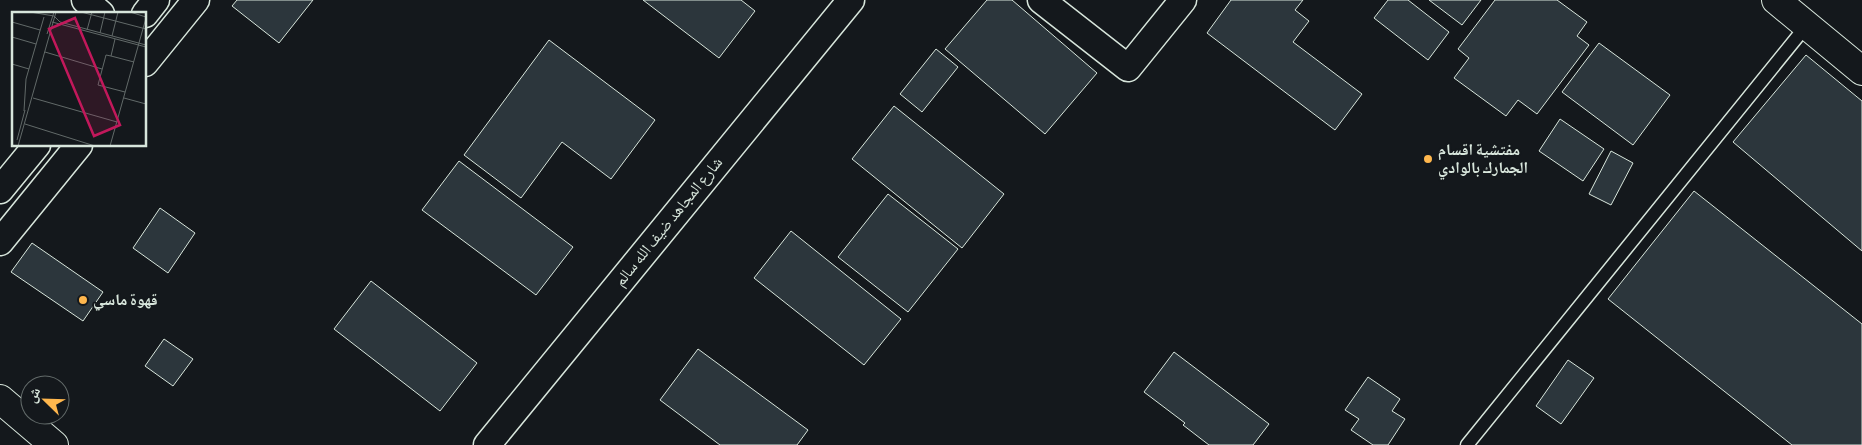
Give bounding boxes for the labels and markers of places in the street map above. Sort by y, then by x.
place label: مفتشية اقسام الجمارك بالوادي [1438,141,1528,179]
marker: مفتشية اقسام الجمارك بالوادي [1422,153,1434,165]
place label: قهوة ماسي [93,291,158,311]
marker: قهوة ماسي [77,294,89,306]

